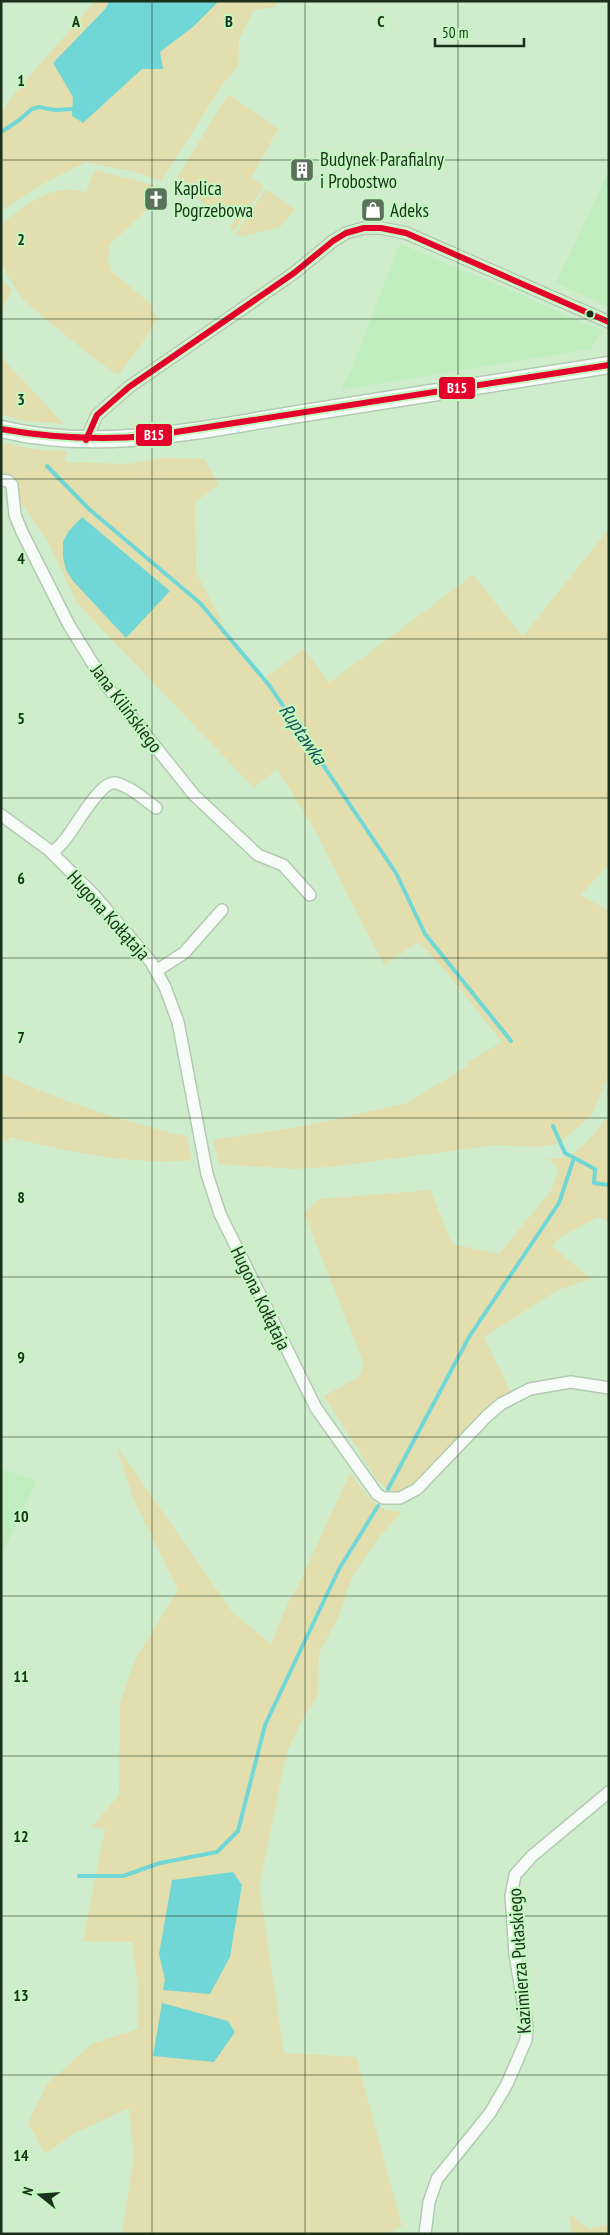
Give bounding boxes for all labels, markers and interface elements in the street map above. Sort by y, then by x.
text: A [71,11,81,31]
text: B [225,11,233,31]
text: C [377,11,385,31]
scale bar [435,15,524,47]
text: 50 m [442,23,468,42]
text: 1 [17,70,25,90]
place label: Budynek Parafialny i Probostwo [320,147,445,193]
building icon: Budynek Parafialny i Probostwo [289,157,315,183]
place label: Kaplica Pogrzebowa [174,176,253,222]
church icon: Kaplica Pogrzebowa [143,186,169,212]
shop icon: Adeks [360,197,386,223]
place label: Adeks [390,198,429,222]
text: 2 [17,229,25,249]
unlabelled marker [585,309,595,319]
line badge: B15 [438,376,476,400]
text: B15 [447,379,467,397]
text: 3 [17,389,25,409]
line badge: B15 [135,423,173,447]
text: B15 [144,426,164,444]
text: 4 [17,548,25,568]
street label: Jana Kilińskiego [85,658,168,757]
water label: Ruptawka [273,699,333,770]
text: 5 [17,708,25,728]
street label: Hugona Kołłątaja [62,865,156,965]
text: 6 [17,868,25,888]
text: 7 [17,1027,25,1047]
text: 8 [17,1187,25,1207]
street label: Hugona Kołłątaja [226,1242,296,1354]
text: 9 [17,1347,25,1367]
text: 10 [13,1506,29,1526]
text: 11 [13,1666,29,1686]
text: 12 [13,1826,29,1846]
street label: Kazimierza Pułaskiego [502,1887,536,2035]
text: 13 [13,1985,29,2005]
text: 14 [13,2145,29,2165]
north arrow [15,2170,65,2220]
text: N [18,2185,37,2197]

